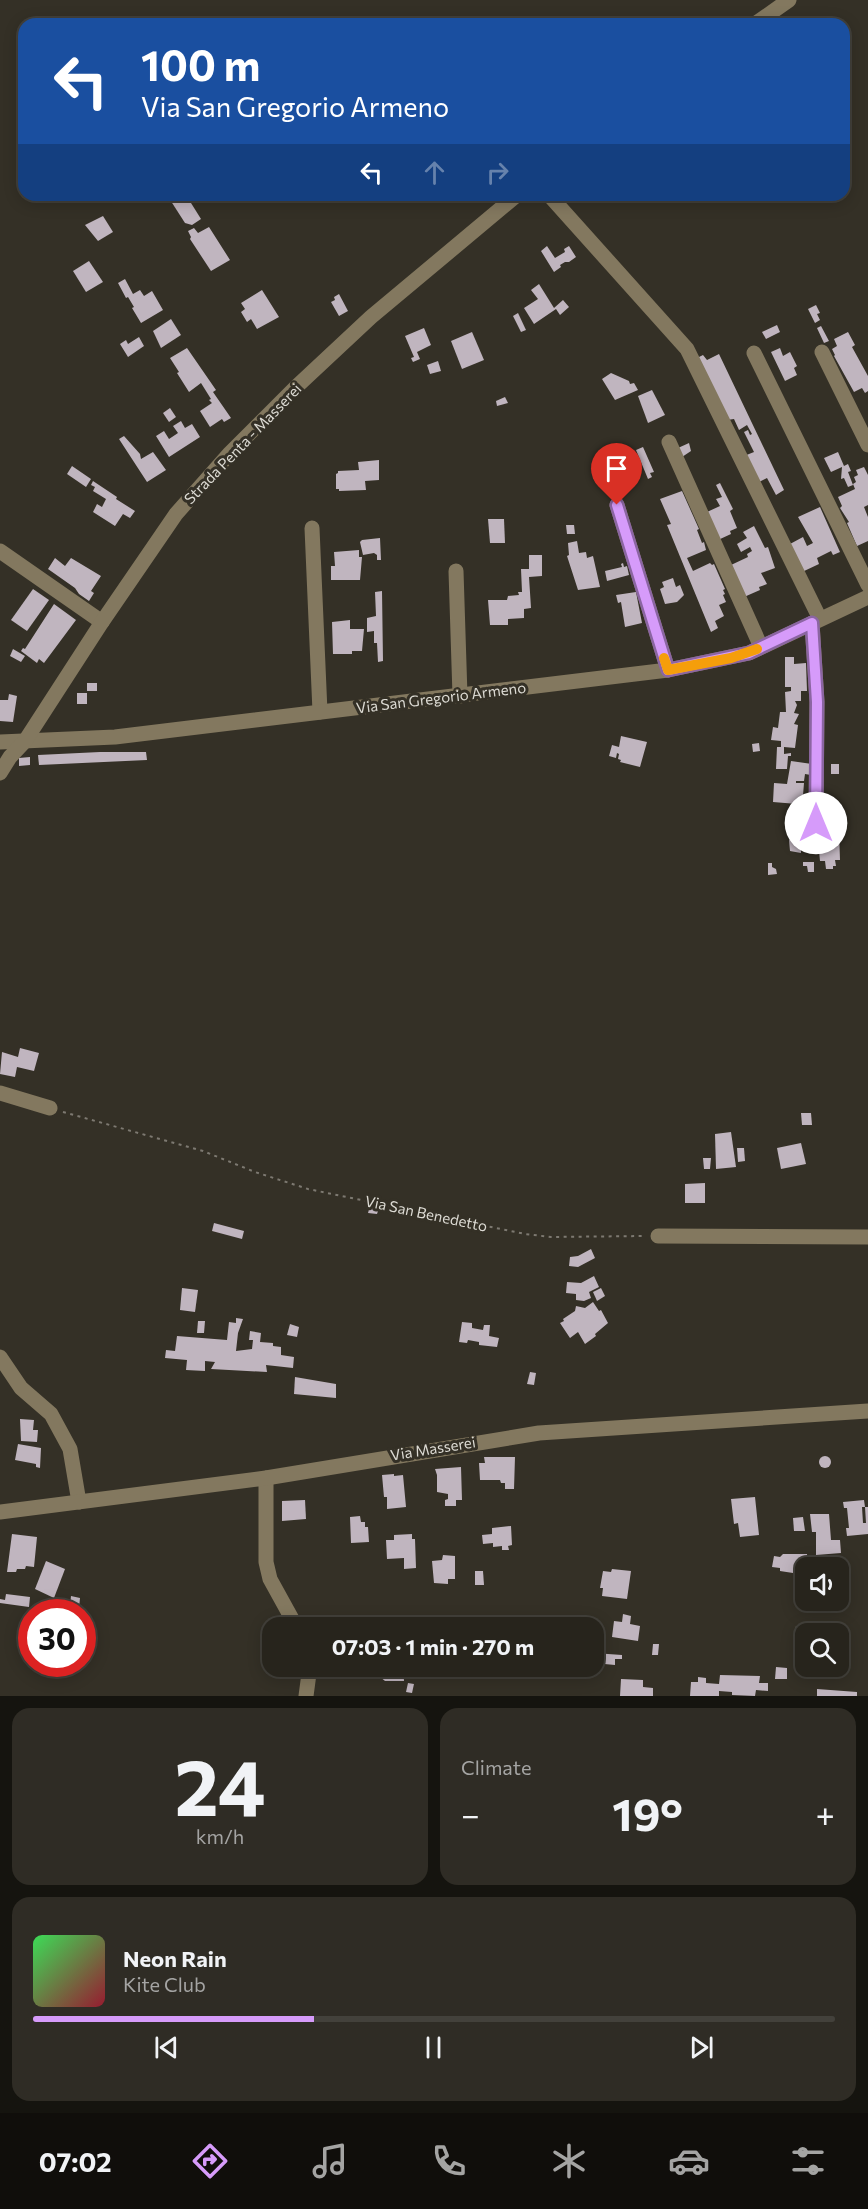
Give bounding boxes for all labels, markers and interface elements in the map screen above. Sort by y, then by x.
text: 100 m [141,38,261,90]
icon: left [42,42,120,120]
text: Via San Gregorio Armeno [141,90,449,123]
icon: left [355,156,388,189]
icon: ahead [418,156,451,189]
icon: right [481,156,514,189]
street label: Strada Penta - Masserei [180,379,305,507]
pin [591,443,642,505]
icon: arrive [600,452,633,485]
street label: Via San Gregorio Armeno [355,678,527,716]
position arrow [784,791,848,855]
street label: Via San Benedetto [363,1191,489,1235]
street label: Via Masserei [389,1432,477,1464]
map controls [795,1557,849,1677]
button: sound [795,1557,849,1611]
speed limit sign: 30 [18,1599,96,1677]
button: search [795,1623,849,1677]
text: 07:03 · 1 min · 270 m [332,1633,534,1660]
text: 24 [174,1737,266,1832]
text: Climate [461,1755,531,1779]
text: 19° [612,1785,683,1840]
text: − [461,1793,480,1834]
text: + [816,1793,835,1834]
text: km/h [196,1824,244,1848]
text: Neon Rain [123,1945,227,1972]
text: Kite Club [123,1972,206,1996]
icon: previous [150,2031,183,2064]
icon: pause [417,2031,450,2064]
icon: next [685,2031,718,2064]
icon: directions [189,2140,231,2182]
icon: music [309,2140,351,2182]
icon: phone [428,2140,470,2182]
icon: climate [548,2140,590,2182]
icon: car [668,2140,710,2182]
icon: filters [787,2140,829,2182]
text: 07:02 [39,2145,112,2178]

